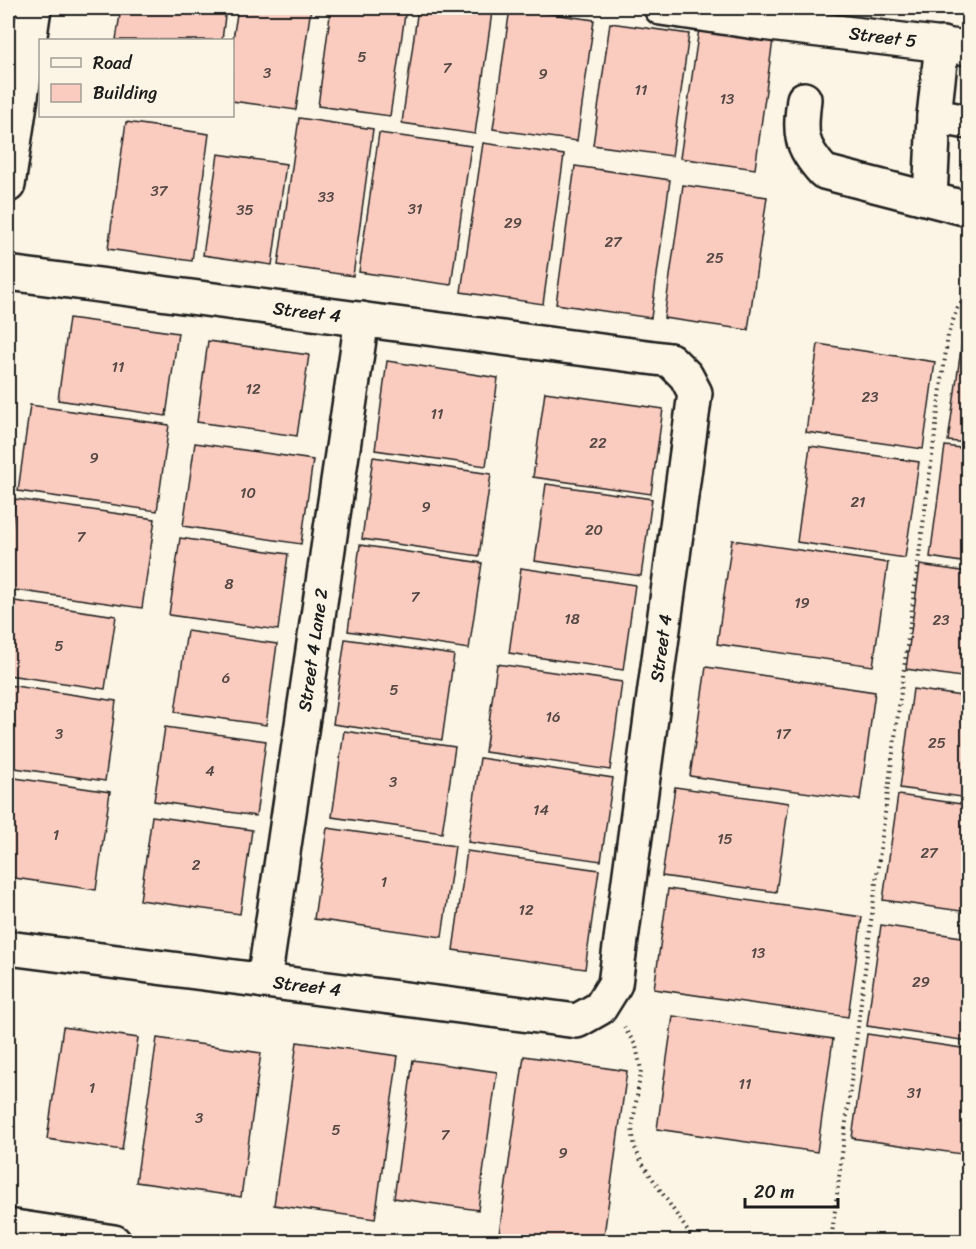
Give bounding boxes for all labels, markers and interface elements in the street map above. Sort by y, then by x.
street label: Street 5 [847,17,919,57]
legend [39,39,234,117]
house number: 5 [357,44,367,70]
text: Road [93,47,133,79]
house number: 7 [443,55,453,81]
house number: 3 [263,60,271,86]
house number: 9 [538,61,548,87]
text: Building [93,77,157,109]
house number: 11 [635,77,647,103]
house number: 13 [720,86,734,112]
house number: 37 [151,178,169,204]
house number: 33 [318,184,334,210]
house number: 31 [408,196,422,222]
house number: 35 [236,197,254,223]
house number: 29 [504,210,522,236]
house number: 27 [604,229,623,255]
house number: 25 [706,245,724,271]
street label: Street 4 [271,292,343,332]
house number: 11 [112,354,124,380]
house number: 12 [245,376,261,402]
house number: 23 [862,384,878,410]
house number: 11 [431,401,443,427]
house number: 22 [589,430,607,456]
house number: 9 [89,445,99,471]
house number: 10 [240,480,256,506]
house number: 21 [850,489,866,515]
house number: 9 [421,494,431,520]
house number: 20 [585,517,603,543]
house number: 7 [77,524,87,550]
house number: 8 [224,571,234,597]
house number: 7 [411,584,421,610]
street label: Street 4 Lane 2 [289,586,337,714]
house number: 19 [794,590,810,616]
house number: 18 [564,606,580,632]
house number: 23 [933,607,949,633]
street label: Street 4 [640,612,682,684]
house number: 5 [54,633,64,659]
house number: 6 [222,665,230,691]
house number: 5 [389,677,399,703]
house number: 16 [546,704,560,730]
house number: 3 [55,721,63,747]
house number: 17 [775,721,792,747]
house number: 25 [928,730,946,756]
house number: 4 [205,758,215,784]
house number: 3 [389,769,397,795]
house number: 14 [533,797,549,823]
house number: 1 [53,822,59,848]
house number: 15 [717,826,733,852]
house number: 27 [920,840,939,866]
house number: 2 [192,852,201,878]
house number: 1 [381,869,387,895]
house number: 12 [518,897,534,923]
house number: 13 [751,940,765,966]
street label: Street 4 [271,966,343,1006]
house number: 29 [912,969,930,995]
house number: 11 [739,1071,751,1097]
house number: 1 [89,1075,95,1101]
house number: 31 [907,1080,921,1106]
house number: 3 [195,1105,203,1131]
house number: 5 [331,1117,341,1143]
house number: 7 [441,1122,451,1148]
house number: 9 [558,1140,568,1166]
scale bar [745,1171,838,1209]
text: 20 m [754,1176,794,1208]

